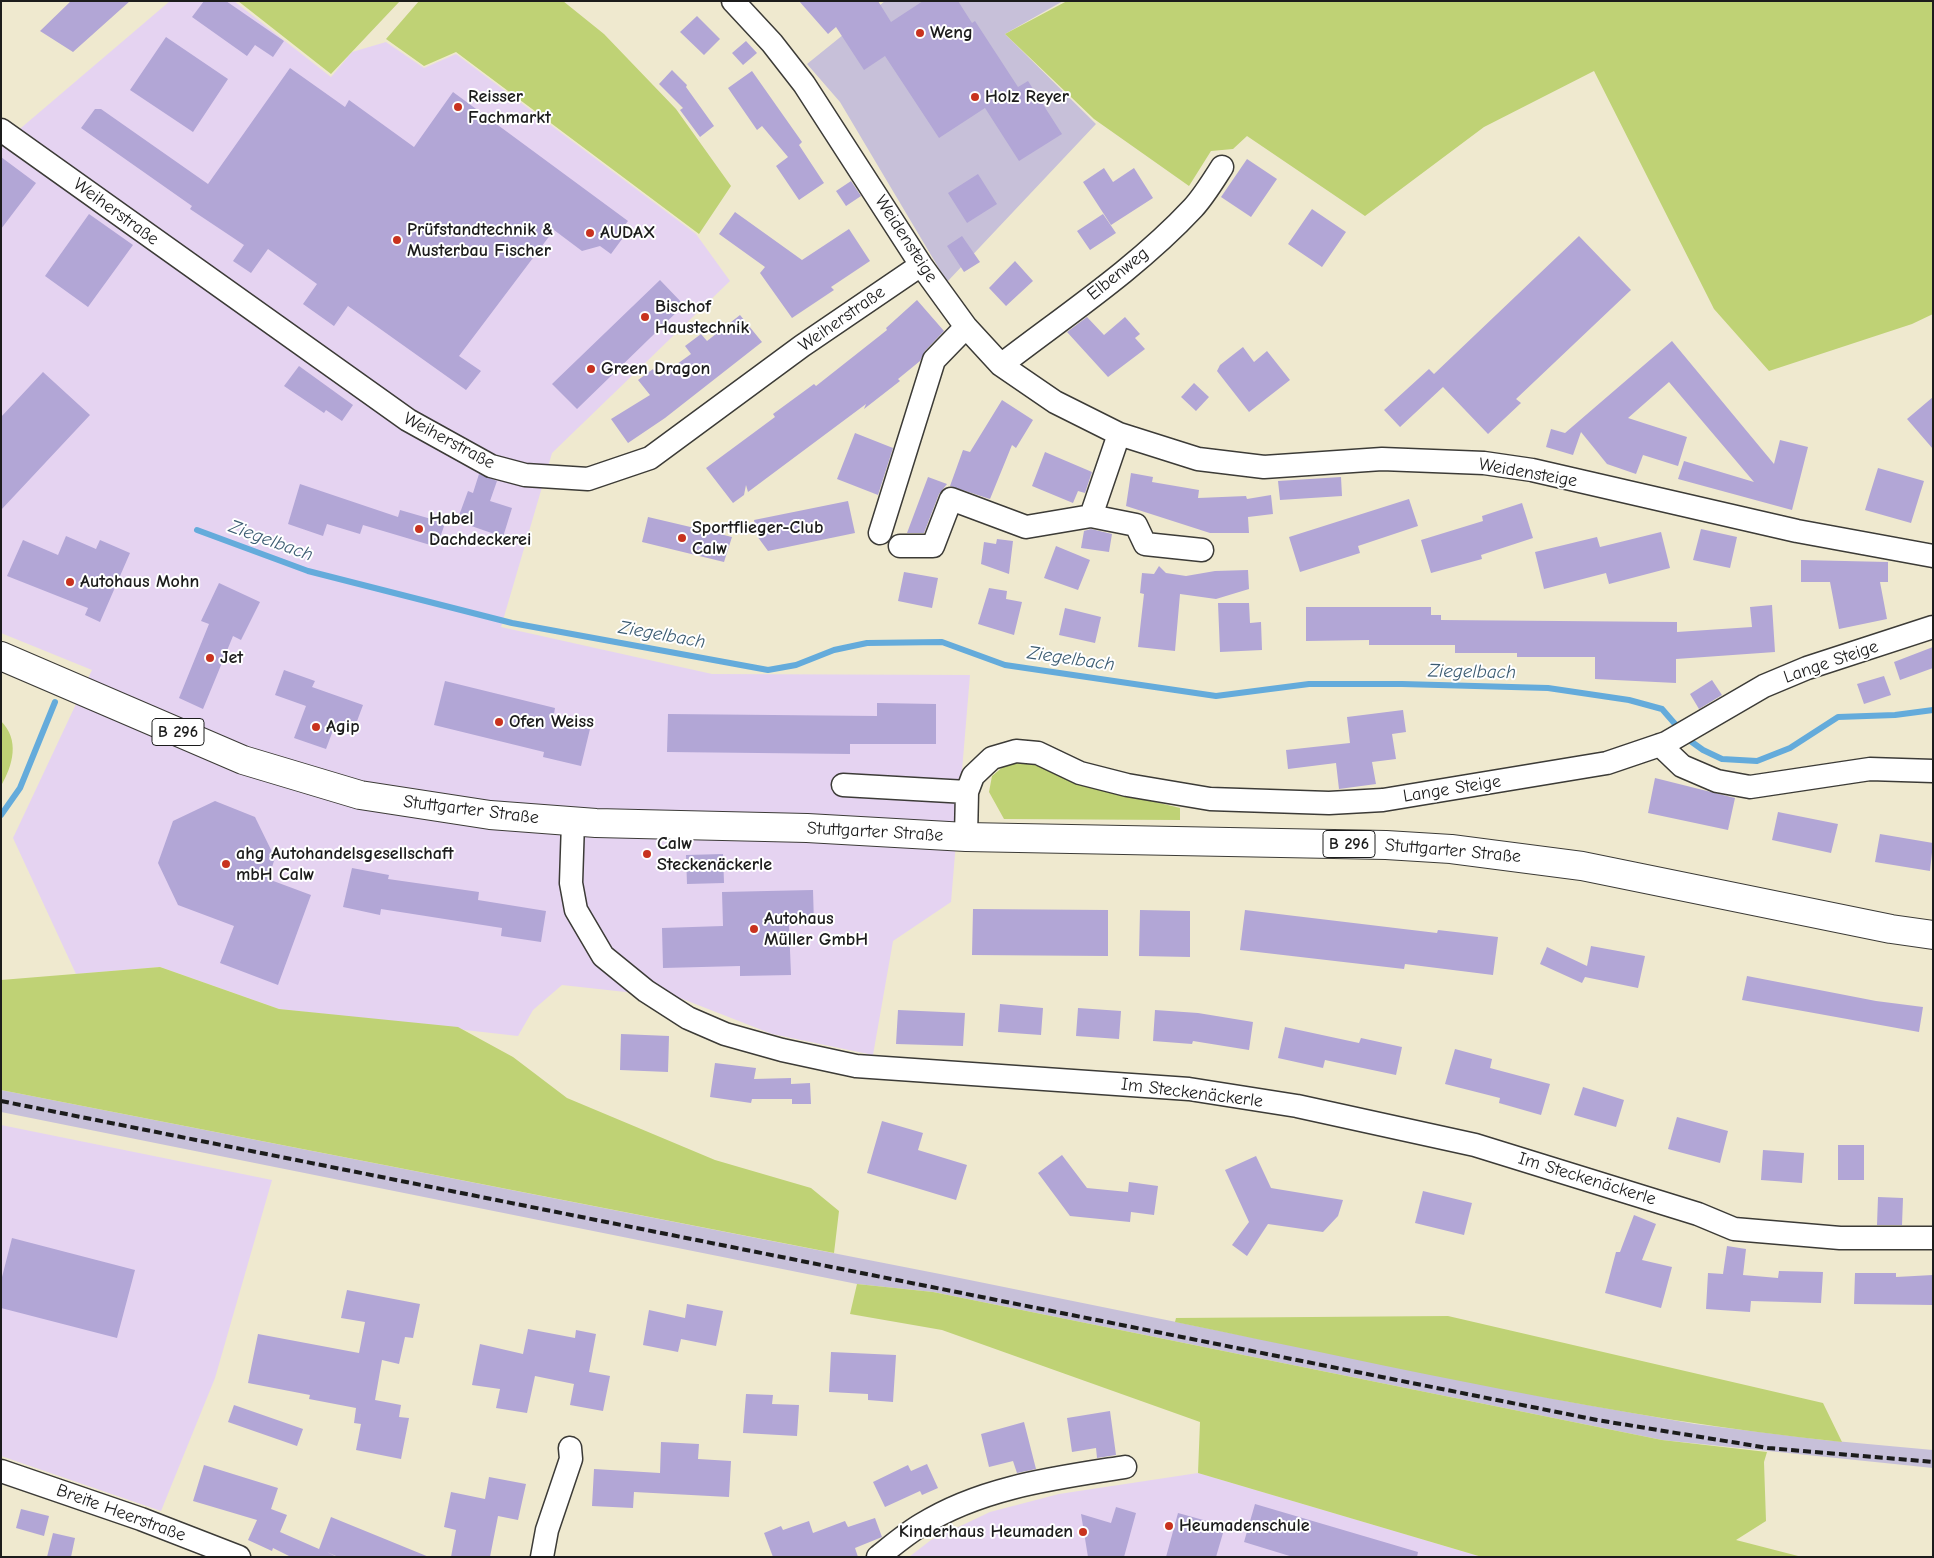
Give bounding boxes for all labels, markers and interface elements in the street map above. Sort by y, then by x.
place label: Weng [930,22,973,44]
marker: Weng [914,27,926,39]
place label: Reisser Fachmarkt [468,86,551,128]
place label: Holz Reyer [985,86,1069,108]
marker: Holz Reyer [969,91,981,103]
marker: Reisser Fachmarkt [452,101,464,113]
street label: Weiherstraße [69,174,163,250]
street label: Weidensteige [870,191,942,287]
place label: Prüfstandtechnik & Musterbau Fischer [407,219,554,262]
place label: AUDAX [600,222,656,244]
marker: AUDAX [584,227,596,239]
marker: Prüfstandtechnik & Musterbau Fischer [391,234,403,246]
street label: Elbenweg [1083,243,1153,305]
street label: Weiherstraße [795,281,889,357]
place label: Bischof Haustechnik [655,296,749,338]
marker: Bischof Haustechnik [639,311,651,323]
place label: Green Dragon [601,358,710,380]
marker: Green Dragon [585,363,597,375]
street label: Weiherstraße [400,408,498,474]
street label: Weidensteige [1477,454,1579,492]
place label: Habel Dachdeckerei [429,508,531,550]
water label: Ziegelbach [226,515,316,567]
place label: Sportflieger-Club Calw [692,517,823,560]
marker: Habel Dachdeckerei [413,523,425,535]
marker: Sportflieger-Club Calw [676,532,688,544]
place label: Autohaus Mohn [80,571,199,593]
marker: Autohaus Mohn [64,576,76,588]
water label: Ziegelbach [617,616,707,654]
street label: Lange Steige [1781,636,1881,688]
water label: Ziegelbach [1026,642,1116,676]
place label: Jet [220,647,243,669]
marker: Jet [204,652,216,664]
water label: Ziegelbach [1428,660,1516,684]
place label: Ofen Weiss [509,711,594,733]
place label: Agip [326,716,360,738]
marker: Ofen Weiss [493,716,505,728]
road number: B 296 [152,719,204,746]
marker: Agip [310,721,322,733]
street label: Lange Steige [1402,771,1502,807]
street label: Stuttgarter Straße [402,791,540,829]
street label: Stuttgarter Straße [806,818,944,846]
road number: B 296 [1323,831,1375,858]
place label: Calw Steckenäckerle [657,833,772,876]
street label: Stuttgarter Straße [1384,834,1522,868]
place label: ahg Autohandelsgesellschaft mbH Calw [236,843,454,886]
marker: Calw Steckenäckerle [641,848,653,860]
marker: ahg Autohandelsgesellschaft mbH Calw [220,858,232,870]
place label: Autohaus Müller GmbH [764,908,868,951]
marker: Autohaus Müller GmbH [748,923,760,935]
street label: Im Steckenäckerle [1120,1074,1264,1112]
street label: Im Steckenäckerle [1515,1148,1659,1210]
street label: Breite Heerstraße [53,1480,189,1546]
place label: Heumadenschule [1179,1515,1310,1537]
marker: Heumadenschule [1163,1520,1175,1532]
place label: Kinderhaus Heumaden [899,1521,1073,1543]
marker: Kinderhaus Heumaden [1077,1526,1089,1538]

